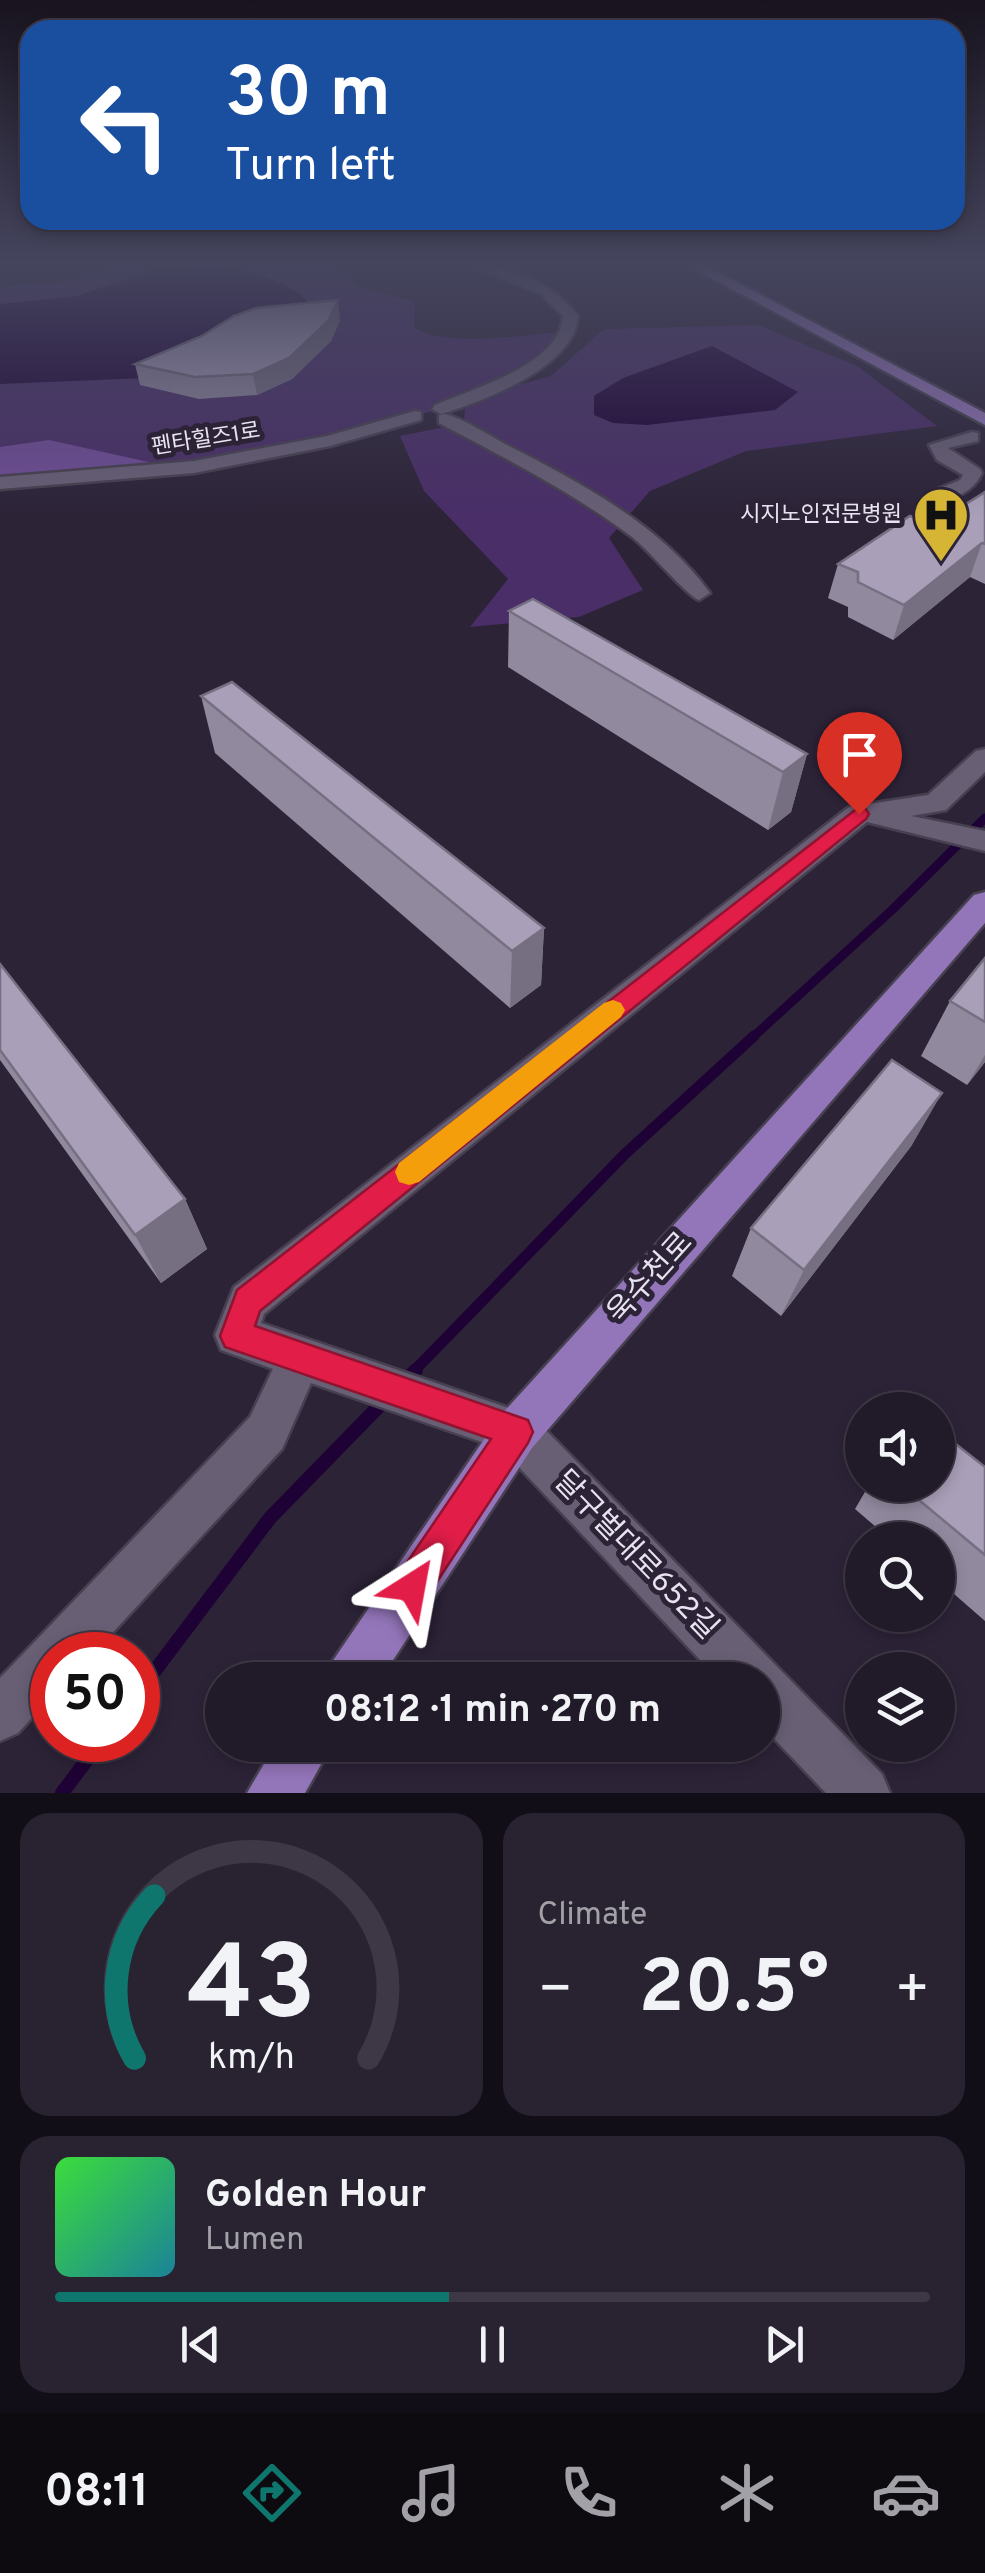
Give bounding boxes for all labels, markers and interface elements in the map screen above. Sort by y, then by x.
text: 30 m [225,52,391,141]
icon: left [60,60,190,190]
text: Turn left [225,139,396,196]
street label: 펜타힐즈1로 [150,418,262,462]
hospital icon: 시지노인전문병원 [911,485,971,564]
place label: 시지노인전문병원 [740,502,902,529]
pin [817,712,902,815]
icon: arrive [832,727,887,782]
street label: 욱수천로 [600,1226,702,1332]
map controls [845,1392,955,1762]
button: sound [845,1392,955,1502]
street label: 달구벌대로652길 [545,1464,725,1648]
button: search [845,1522,955,1632]
position arrow [360,1535,464,1639]
speed limit sign: 50 [30,1632,160,1762]
button: layers [845,1652,955,1762]
text: 08:12 · 1 min · 270 m [324,1687,661,1736]
text: Climate [538,1896,647,1936]
text: 43 [187,1924,316,2056]
text: 20.5° [639,1944,829,2039]
text: − [538,1957,573,2027]
text: + [895,1957,930,2027]
text: km/h [208,2036,295,2082]
text: Golden Hour [205,2172,426,2221]
text: Lumen [205,2221,304,2261]
icon: previous [173,2317,228,2372]
icon: pause [465,2317,520,2372]
icon: next [757,2317,812,2372]
icon: directions [237,2458,307,2528]
icon: music [396,2458,466,2528]
icon: phone [554,2458,624,2528]
icon: climate [712,2458,782,2528]
icon: car [871,2458,941,2528]
text: 08:11 [44,2465,149,2522]

